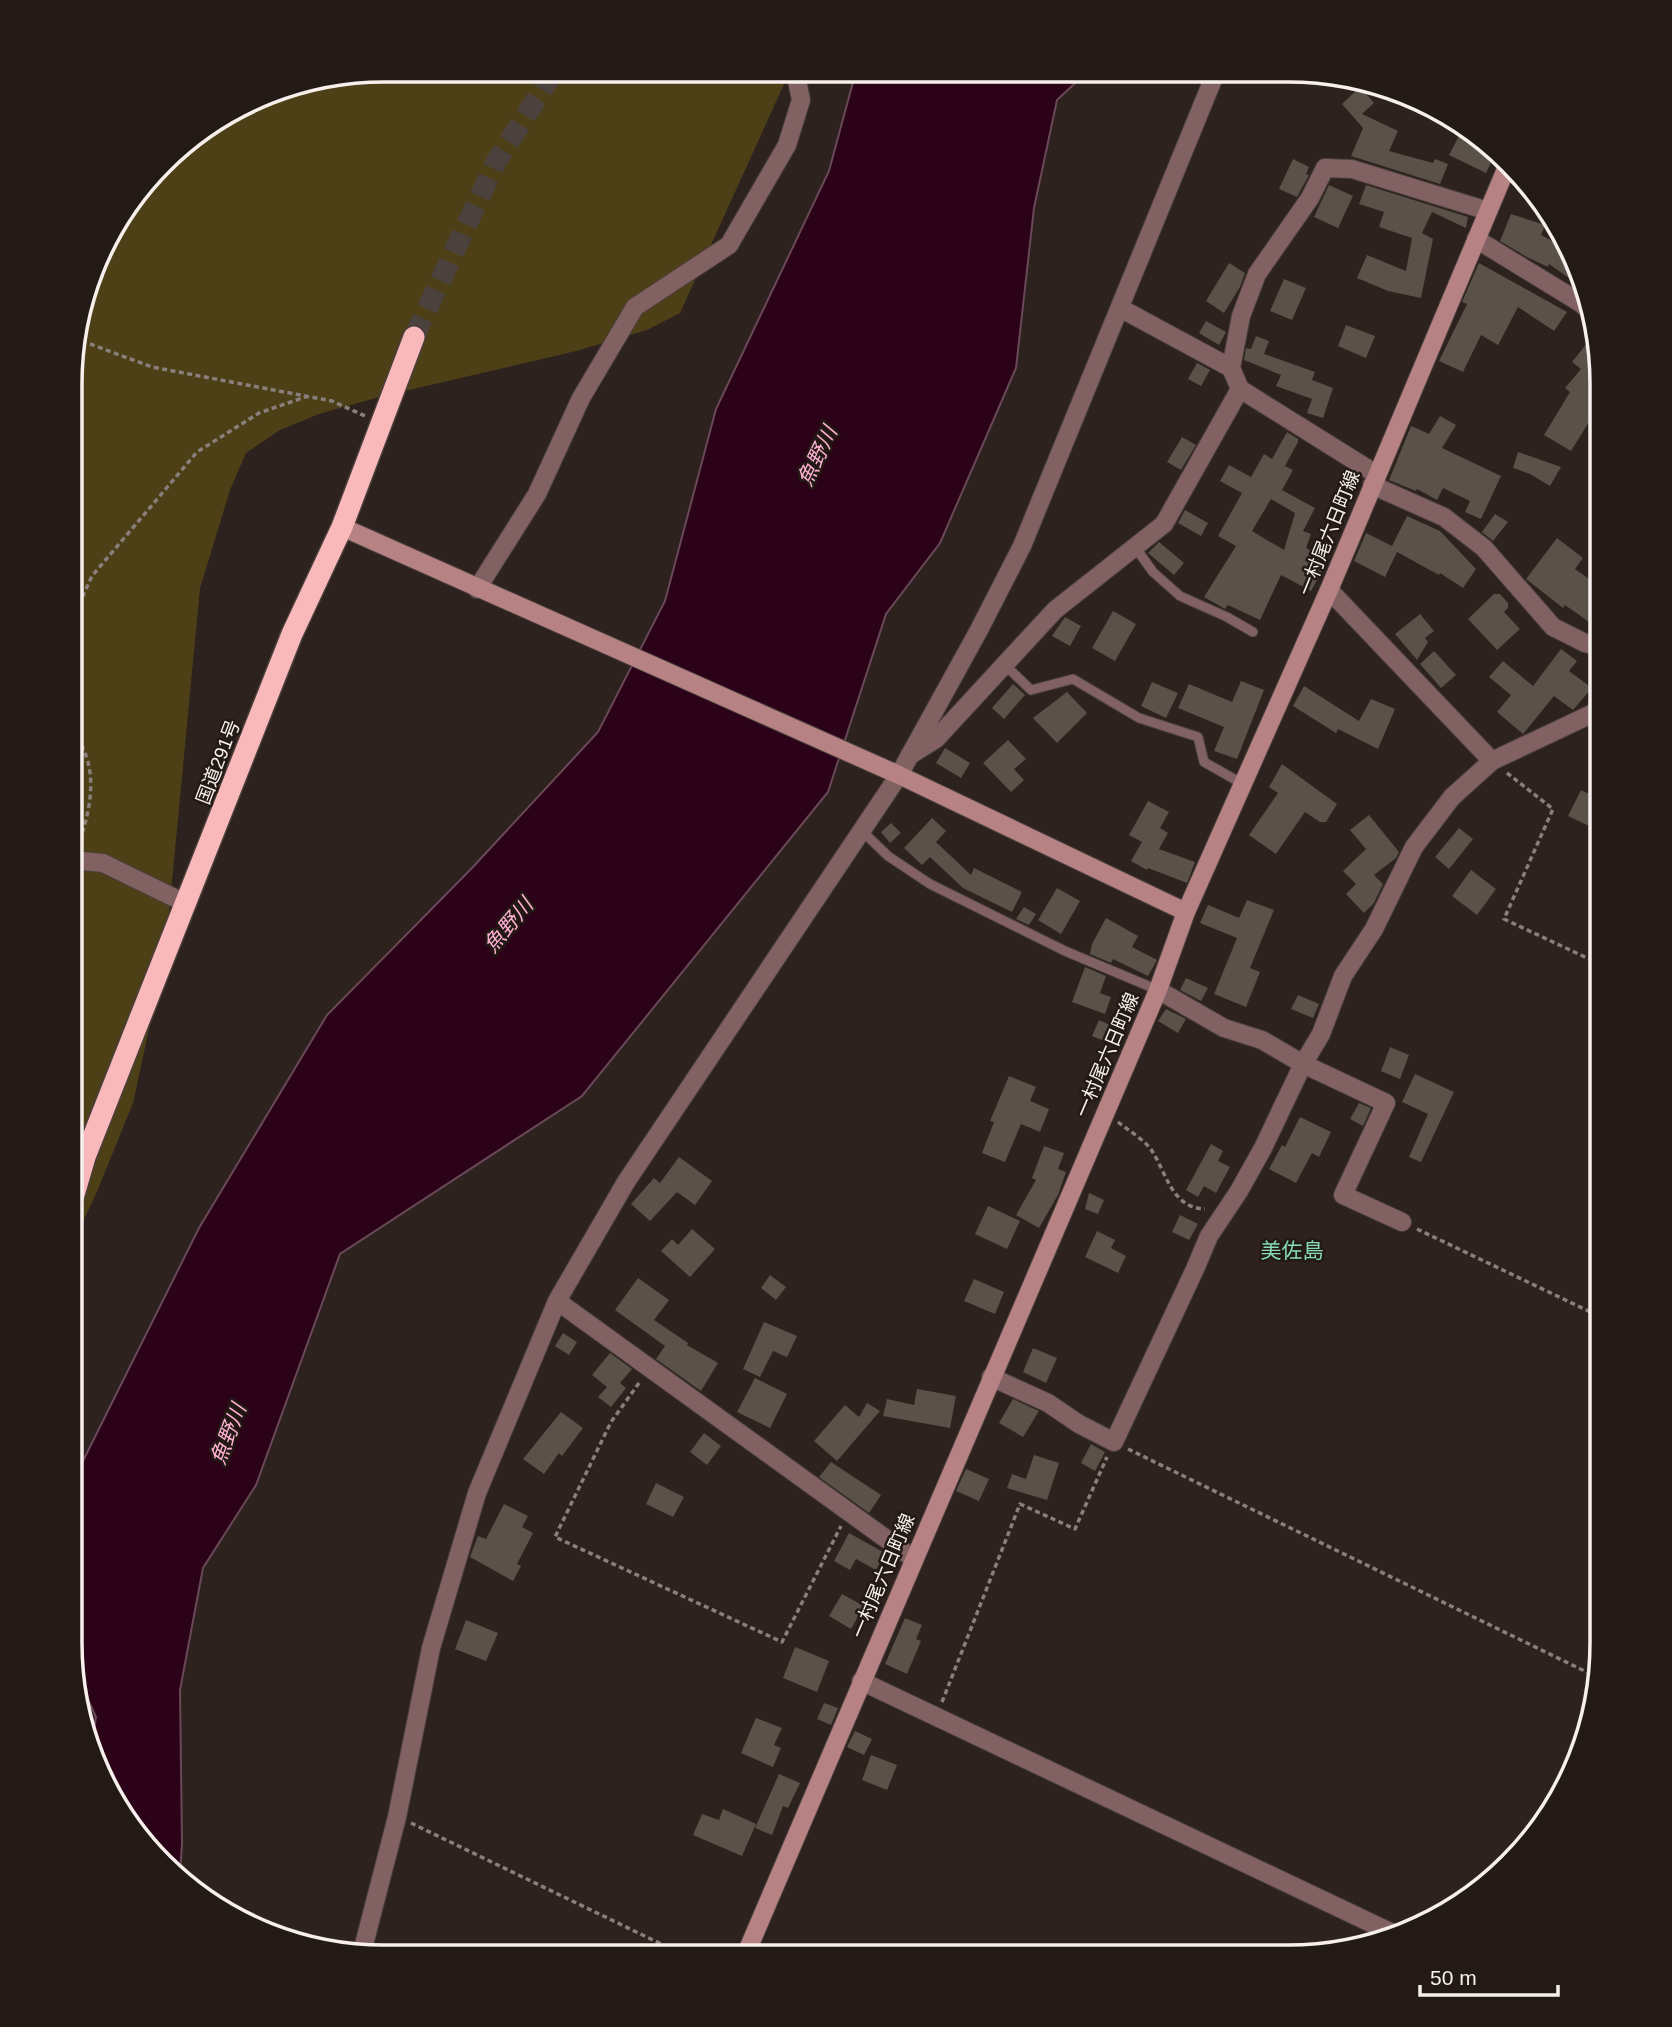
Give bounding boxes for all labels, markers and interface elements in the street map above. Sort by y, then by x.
water label: 魚野川 [793,421,842,489]
street label: 一村尾六日町線 [1294,467,1364,599]
street label: 国道291号 [192,717,244,807]
water label: 魚野川 [479,892,538,957]
street label: 一村尾六日町線 [1071,990,1143,1120]
district label: 美佐島 [1261,1239,1324,1262]
water label: 魚野川 [206,1399,251,1468]
street label: 一村尾六日町線 [847,1511,919,1641]
scale bar [1420,1954,1558,1998]
text: 50 m [1430,1966,1477,1989]

